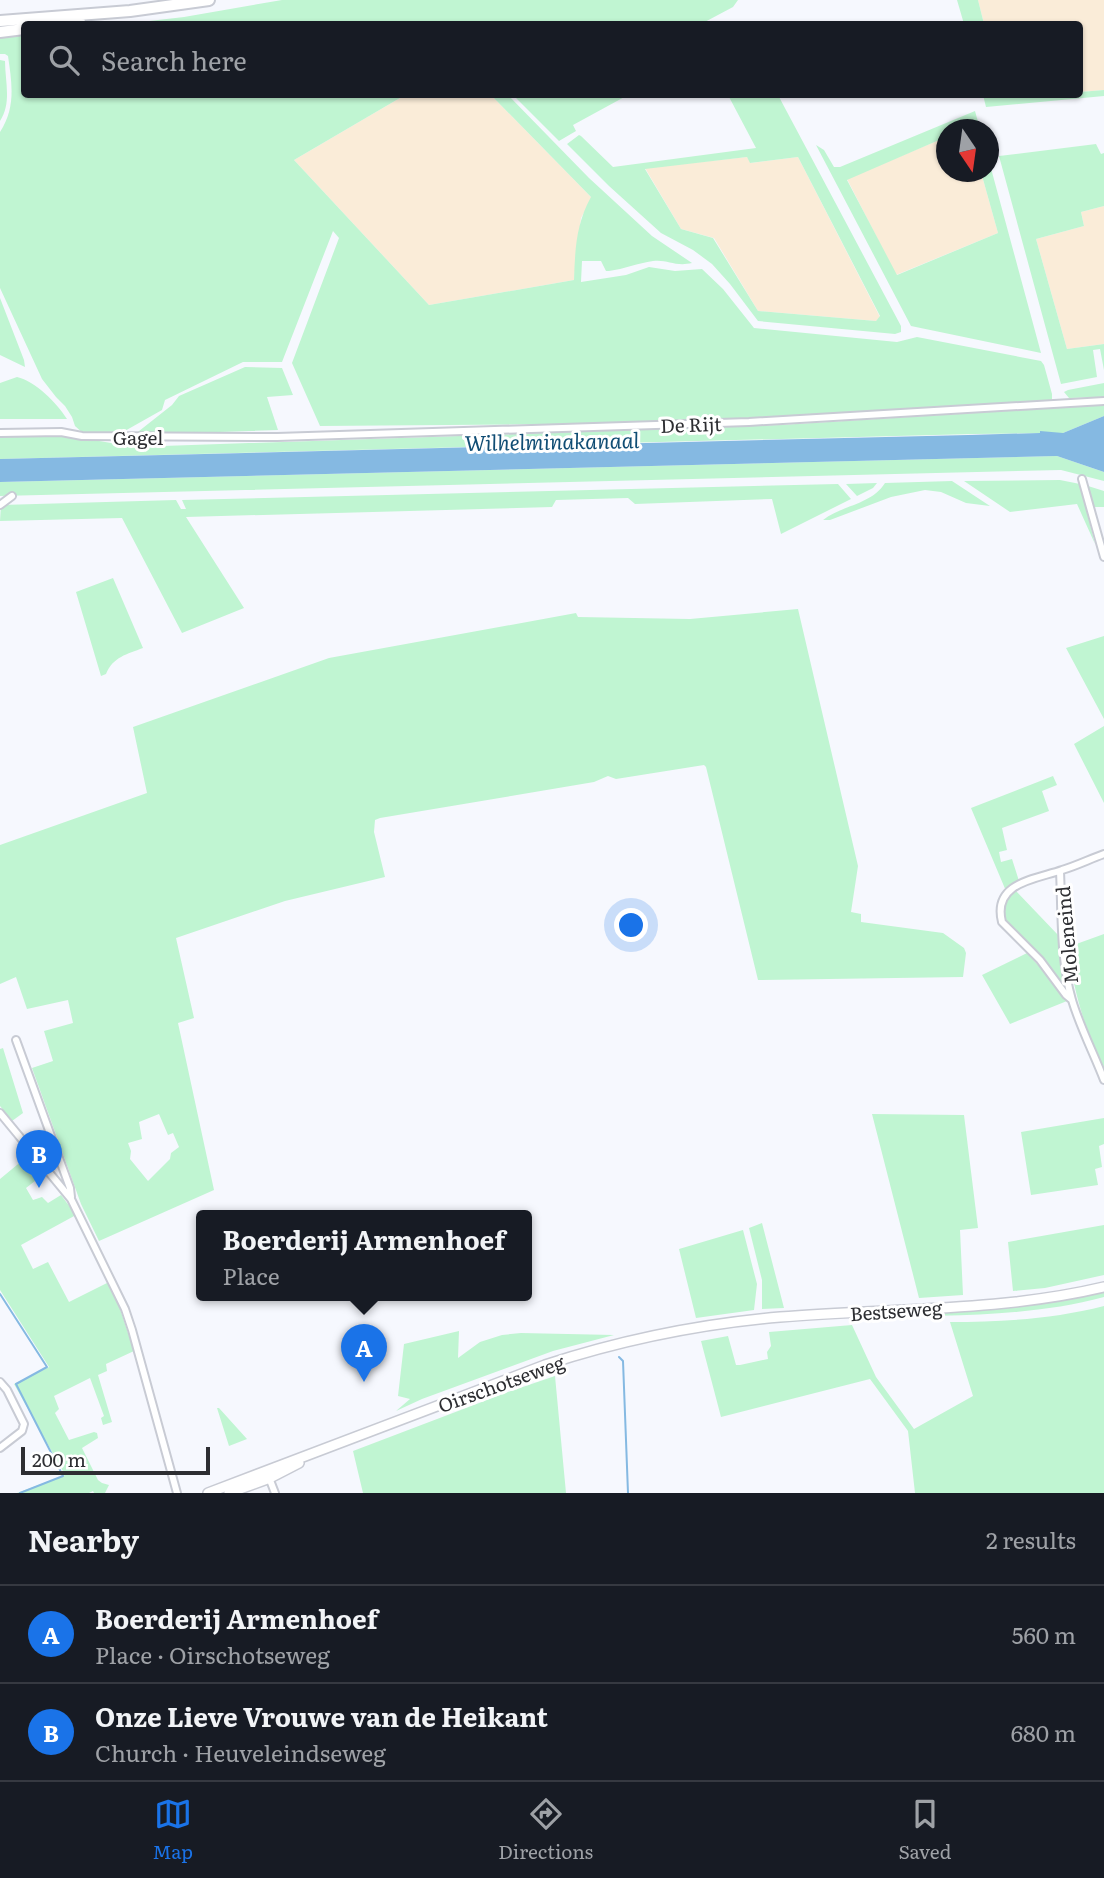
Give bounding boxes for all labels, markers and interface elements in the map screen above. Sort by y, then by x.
search box [21,21,1083,98]
text: Search here [101,40,247,79]
icon: search [45,41,83,79]
north arrow [936,119,999,182]
street label: De Rijt [660,409,723,439]
street label: Gagel [113,423,163,451]
water label: Wilhelminakanaal [464,423,640,457]
street label: Moleneind [1048,885,1084,985]
your location [614,908,648,942]
pin: B [16,1130,62,1188]
popup [196,1210,532,1301]
text: Boerderij Armenhoef [223,1219,505,1258]
text: Place [223,1258,280,1292]
street label: Bestseweg [849,1293,944,1327]
pin: A [341,1324,387,1382]
street label: Oirschotseweg [434,1347,569,1419]
scale bar [21,1444,210,1476]
text: 200 m [32,1445,86,1473]
text: Nearby [28,1517,139,1561]
text: 2 results [986,1522,1076,1556]
text: Boerderij Armenhoef [95,1598,378,1637]
text: A [42,1617,60,1651]
text: 560 m [1012,1617,1076,1651]
text: Place · Oirschotseweg [95,1637,330,1671]
text: Onze Lieve Vrouwe van de Heikant [95,1696,548,1735]
text: B [43,1715,59,1749]
text: 680 m [1011,1715,1076,1749]
text: Church · Heuveleindseweg [95,1735,386,1769]
tab: Map [153,1795,193,1865]
tab: Directions [498,1795,593,1865]
tab: Saved [898,1795,951,1865]

